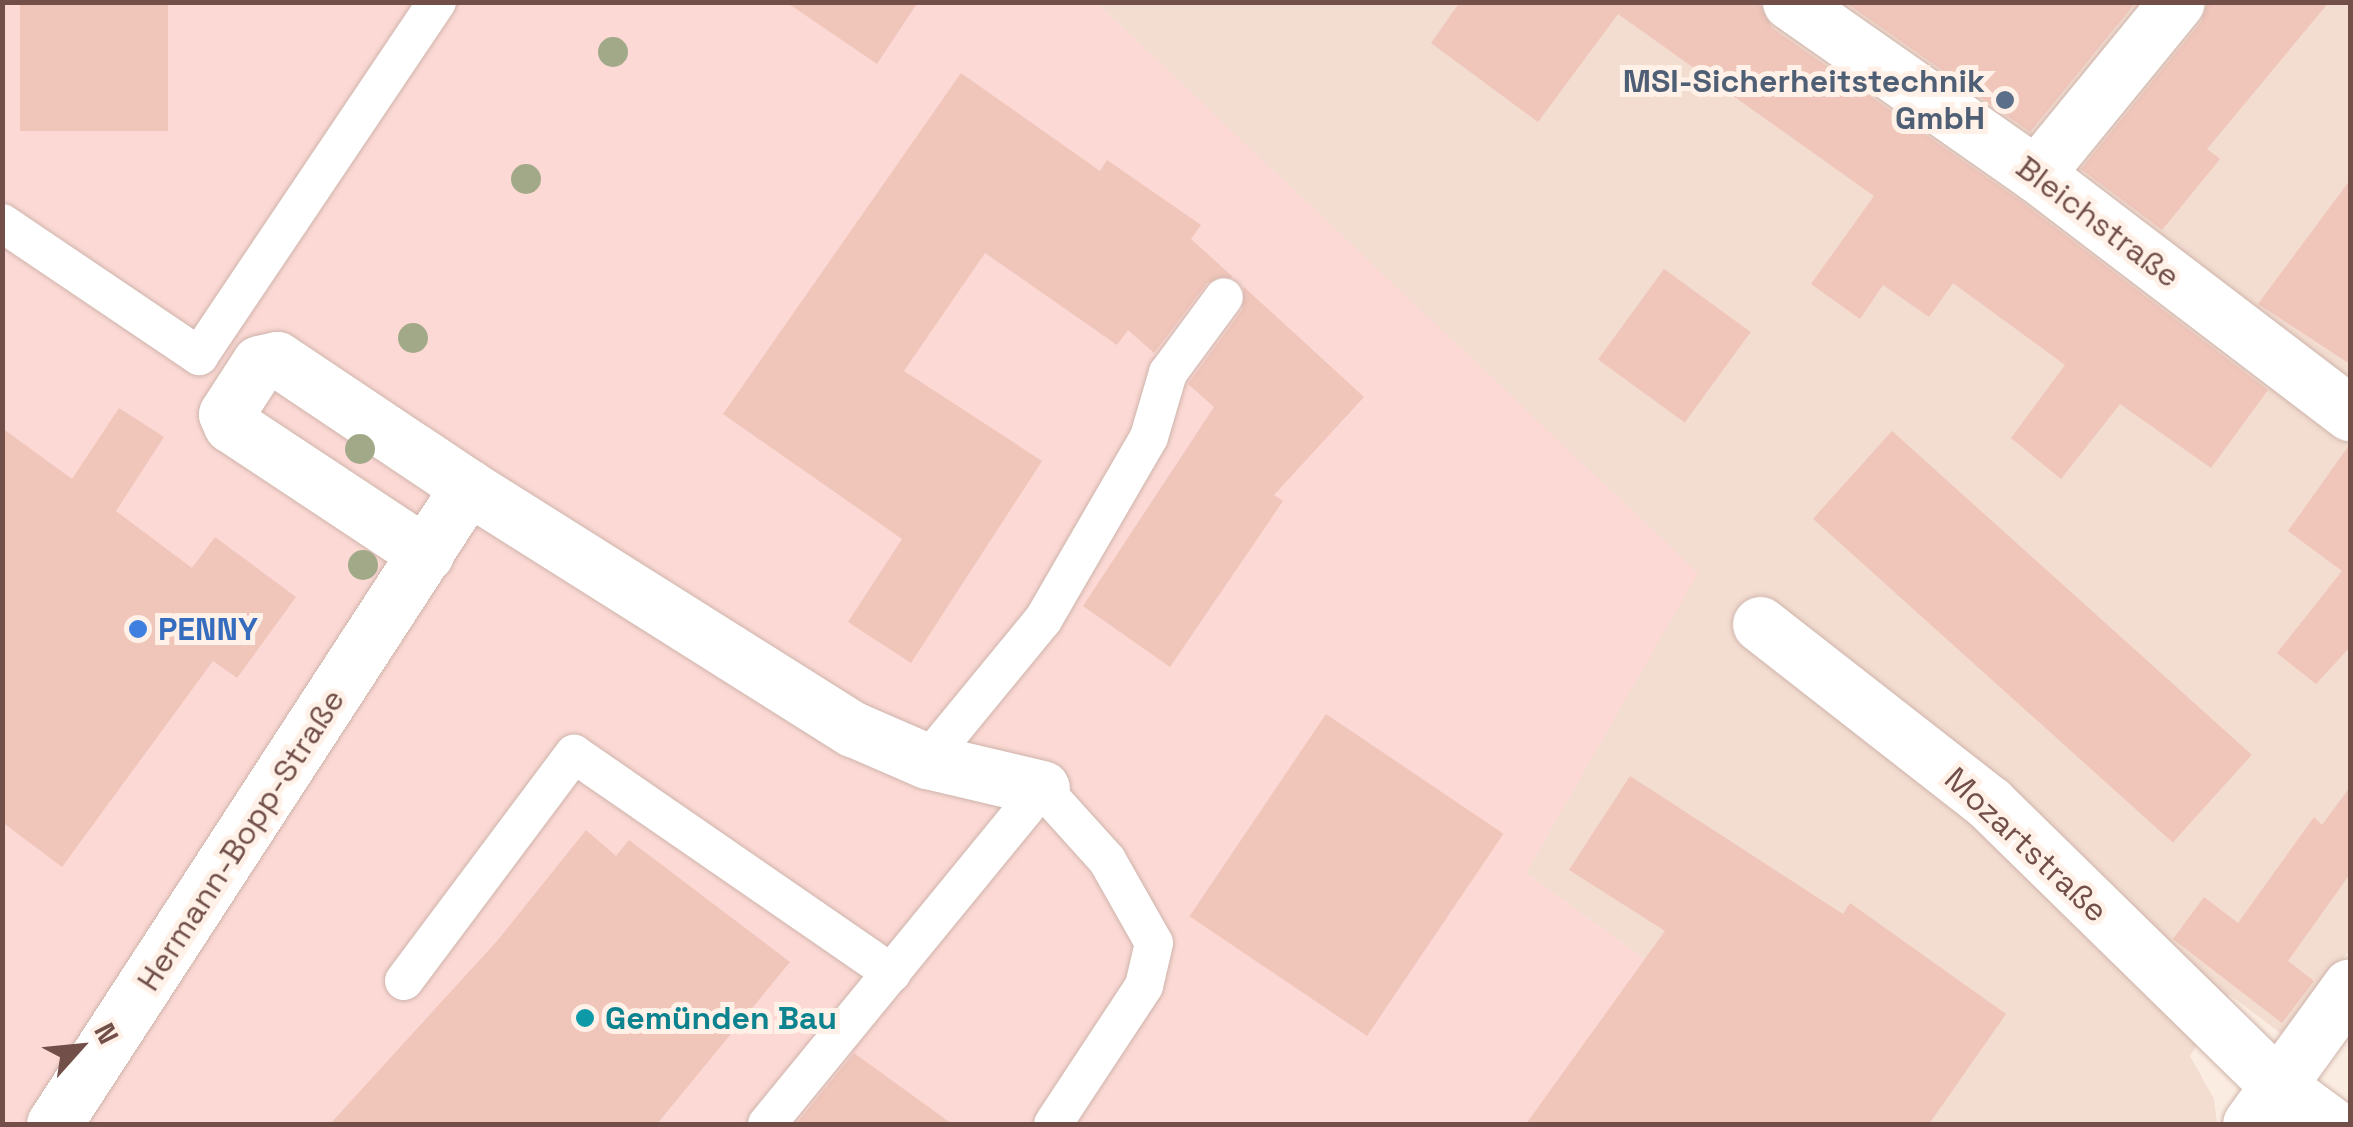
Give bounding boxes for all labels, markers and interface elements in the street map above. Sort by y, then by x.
place label: MSI-Sicherheitstechnik GmbH [1623,63,1985,138]
marker: MSI-Sicherheitstechnik GmbH [1994,89,2016,111]
street label: Bleichstraße [2009,148,2187,296]
place label: PENNY [158,610,258,648]
marker: PENNY [127,618,149,640]
street label: Hermann-Bopp-Straße [129,682,353,998]
street label: Mozartstraße [1937,760,2115,930]
north arrow [30,997,130,1097]
place label: Gemünden Bau [605,999,837,1037]
marker: Gemünden Bau [574,1007,596,1029]
text: N [86,1017,127,1050]

